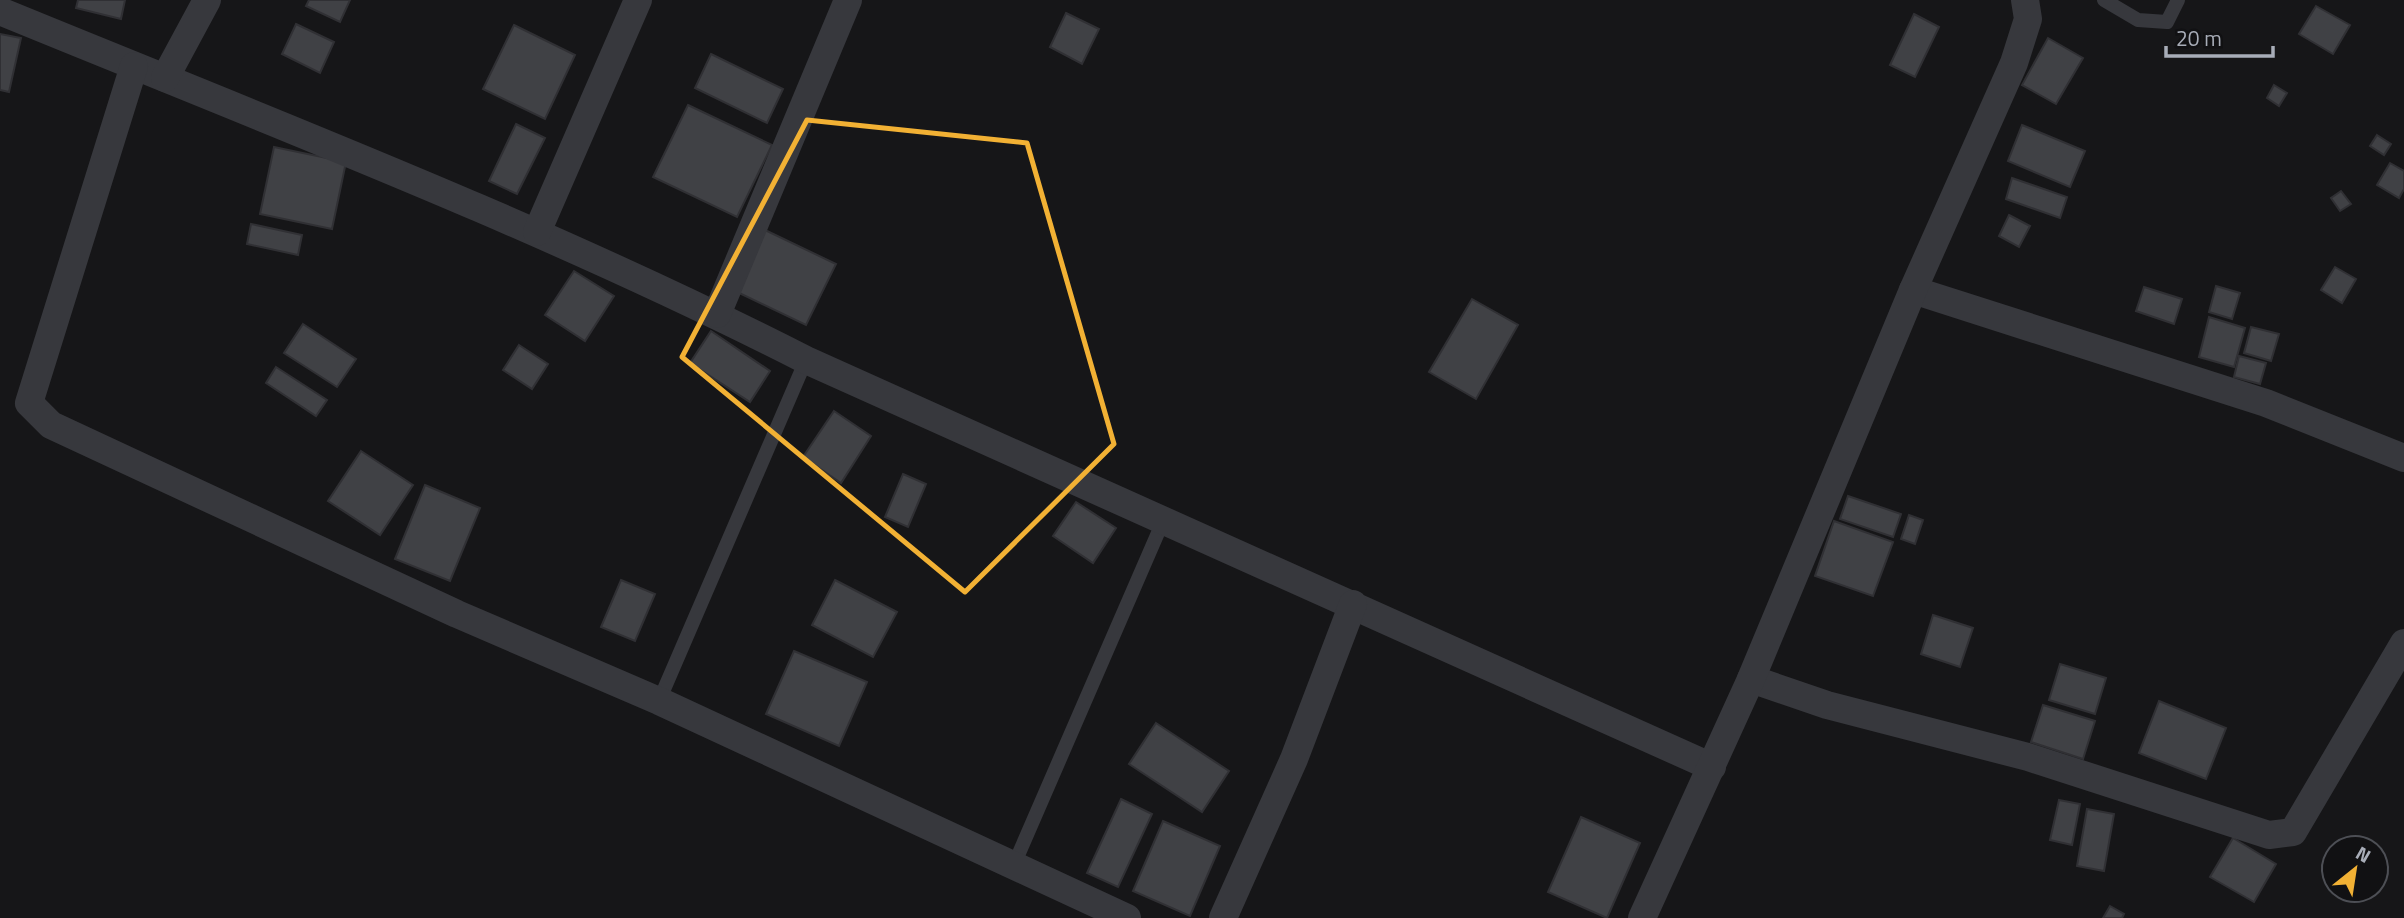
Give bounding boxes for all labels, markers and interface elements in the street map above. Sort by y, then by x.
scale bar [2166,14,2273,58]
text: 20 m [2176,22,2222,54]
north arrow [2320,834,2390,904]
text: N [2351,838,2377,870]

